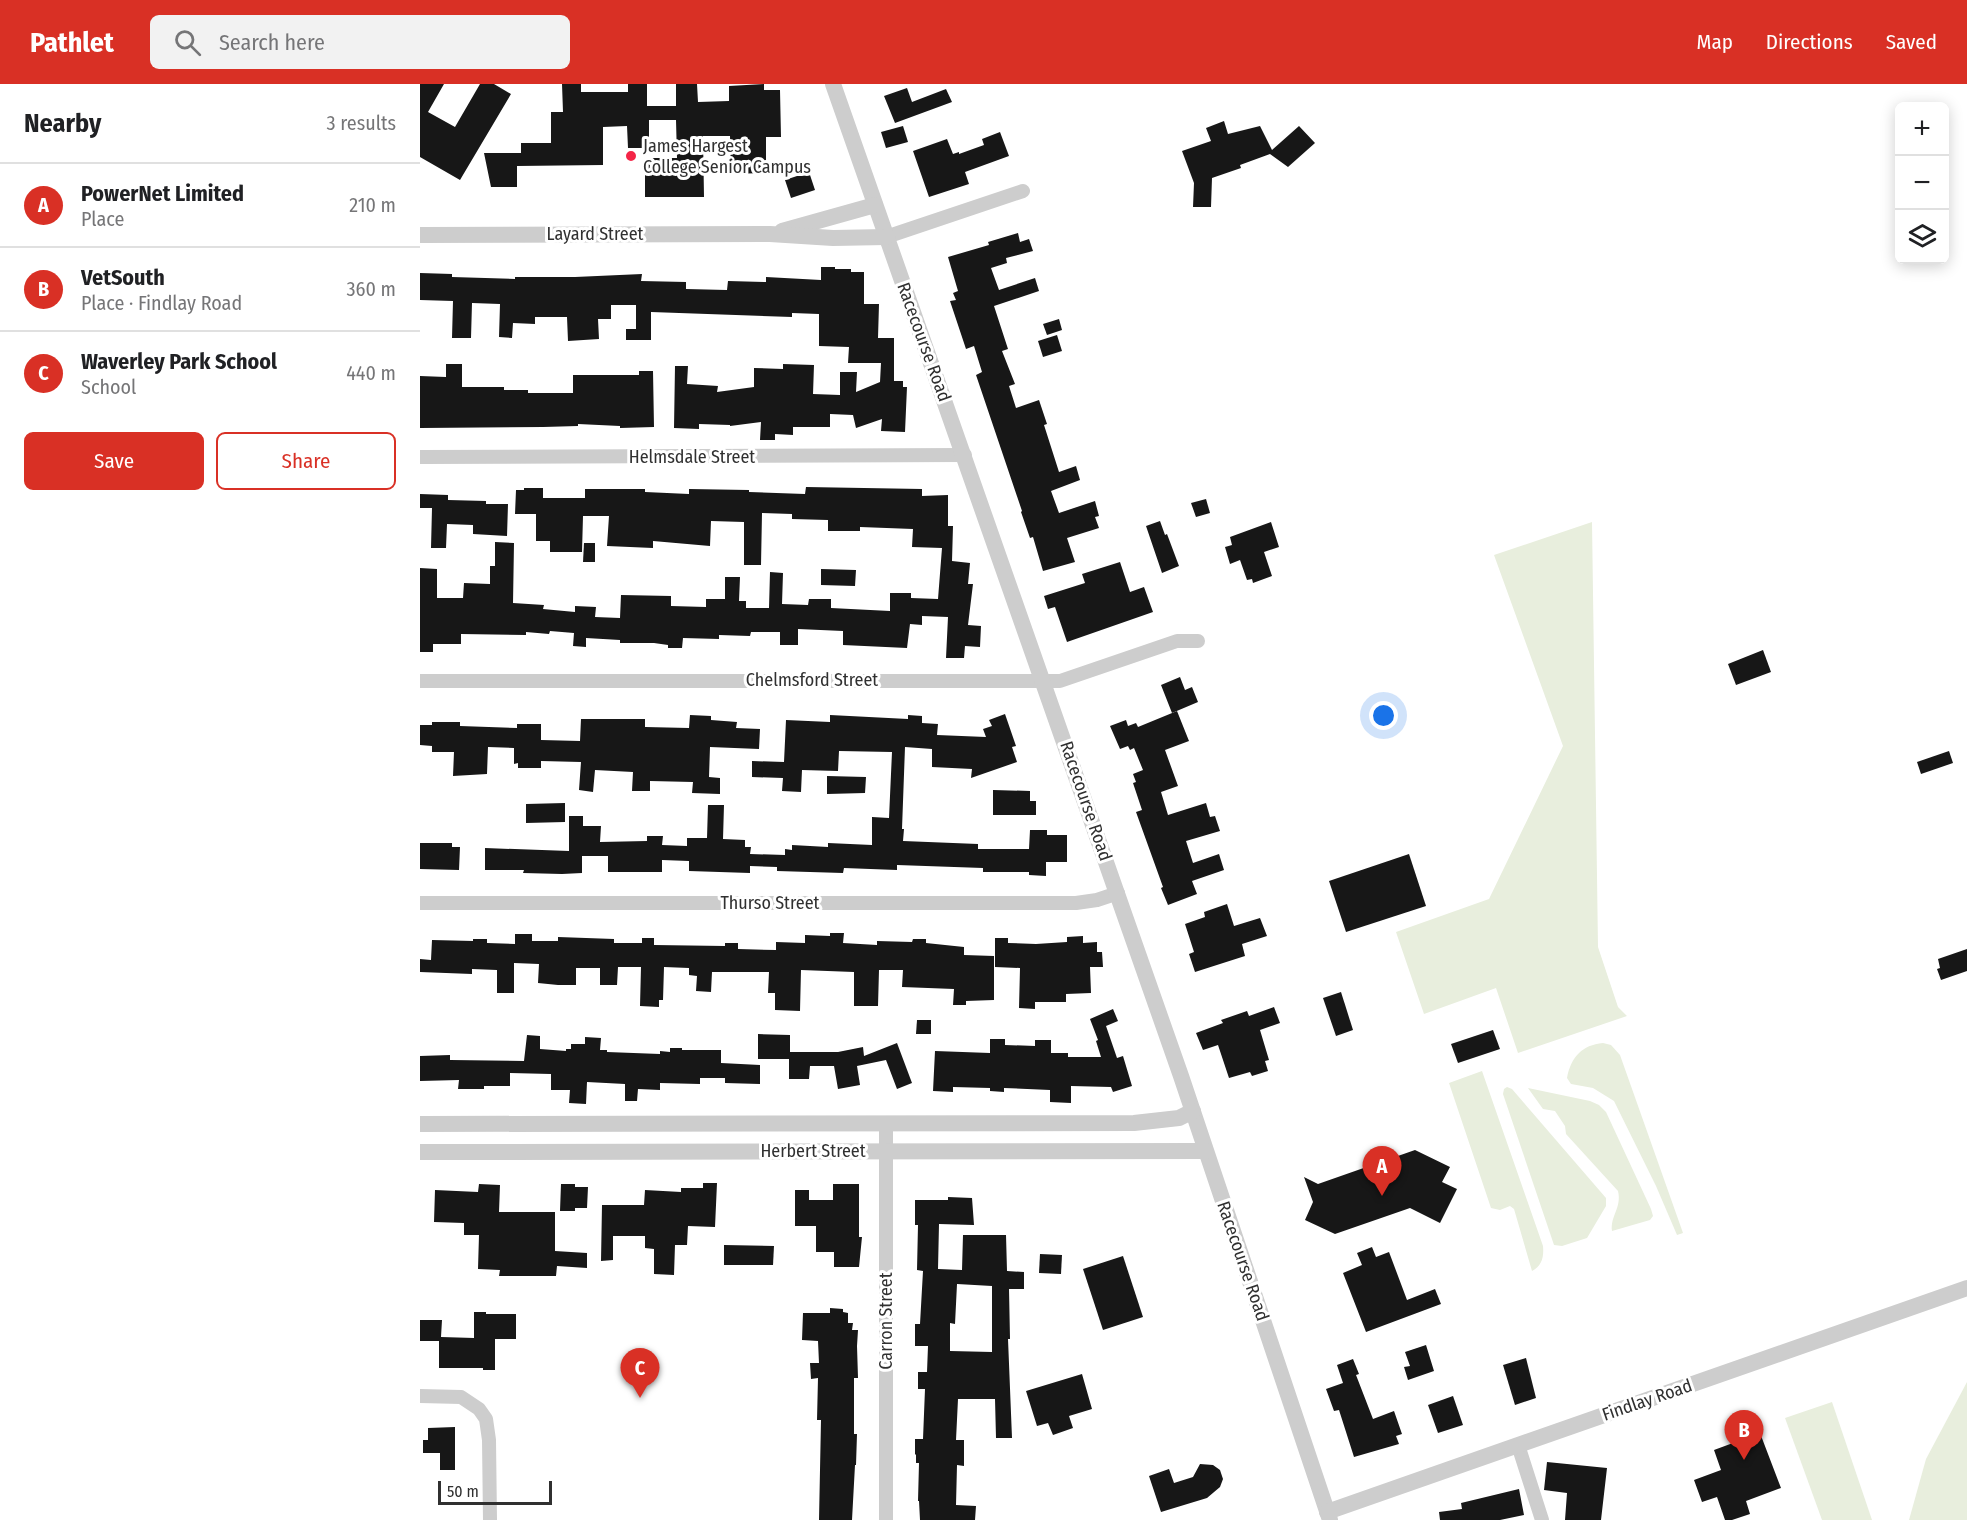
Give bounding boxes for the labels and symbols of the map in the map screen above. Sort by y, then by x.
place label: James Hargest College Senior Campus [643,135,811,178]
marker: James Hargest College Senior Campus [624,149,638,163]
street label: Layard Street [547,223,644,245]
street label: Racecourse Road [892,279,956,405]
street label: Helmsdale Street [629,446,755,468]
street label: Chelmsford Street [746,669,878,691]
your location [1369,701,1398,730]
street label: Racecourse Road [1055,738,1117,864]
street label: Thurso Street [721,892,820,914]
street label: Herbert Street [760,1140,866,1162]
pin: A [1362,1146,1402,1196]
street label: Racecourse Road [1212,1198,1274,1324]
street label: Carron Street [875,1272,897,1370]
pin: C [620,1348,660,1398]
street label: Findlay Road [1599,1374,1695,1426]
pin: B [1724,1410,1764,1460]
scale bar [438,1478,552,1506]

